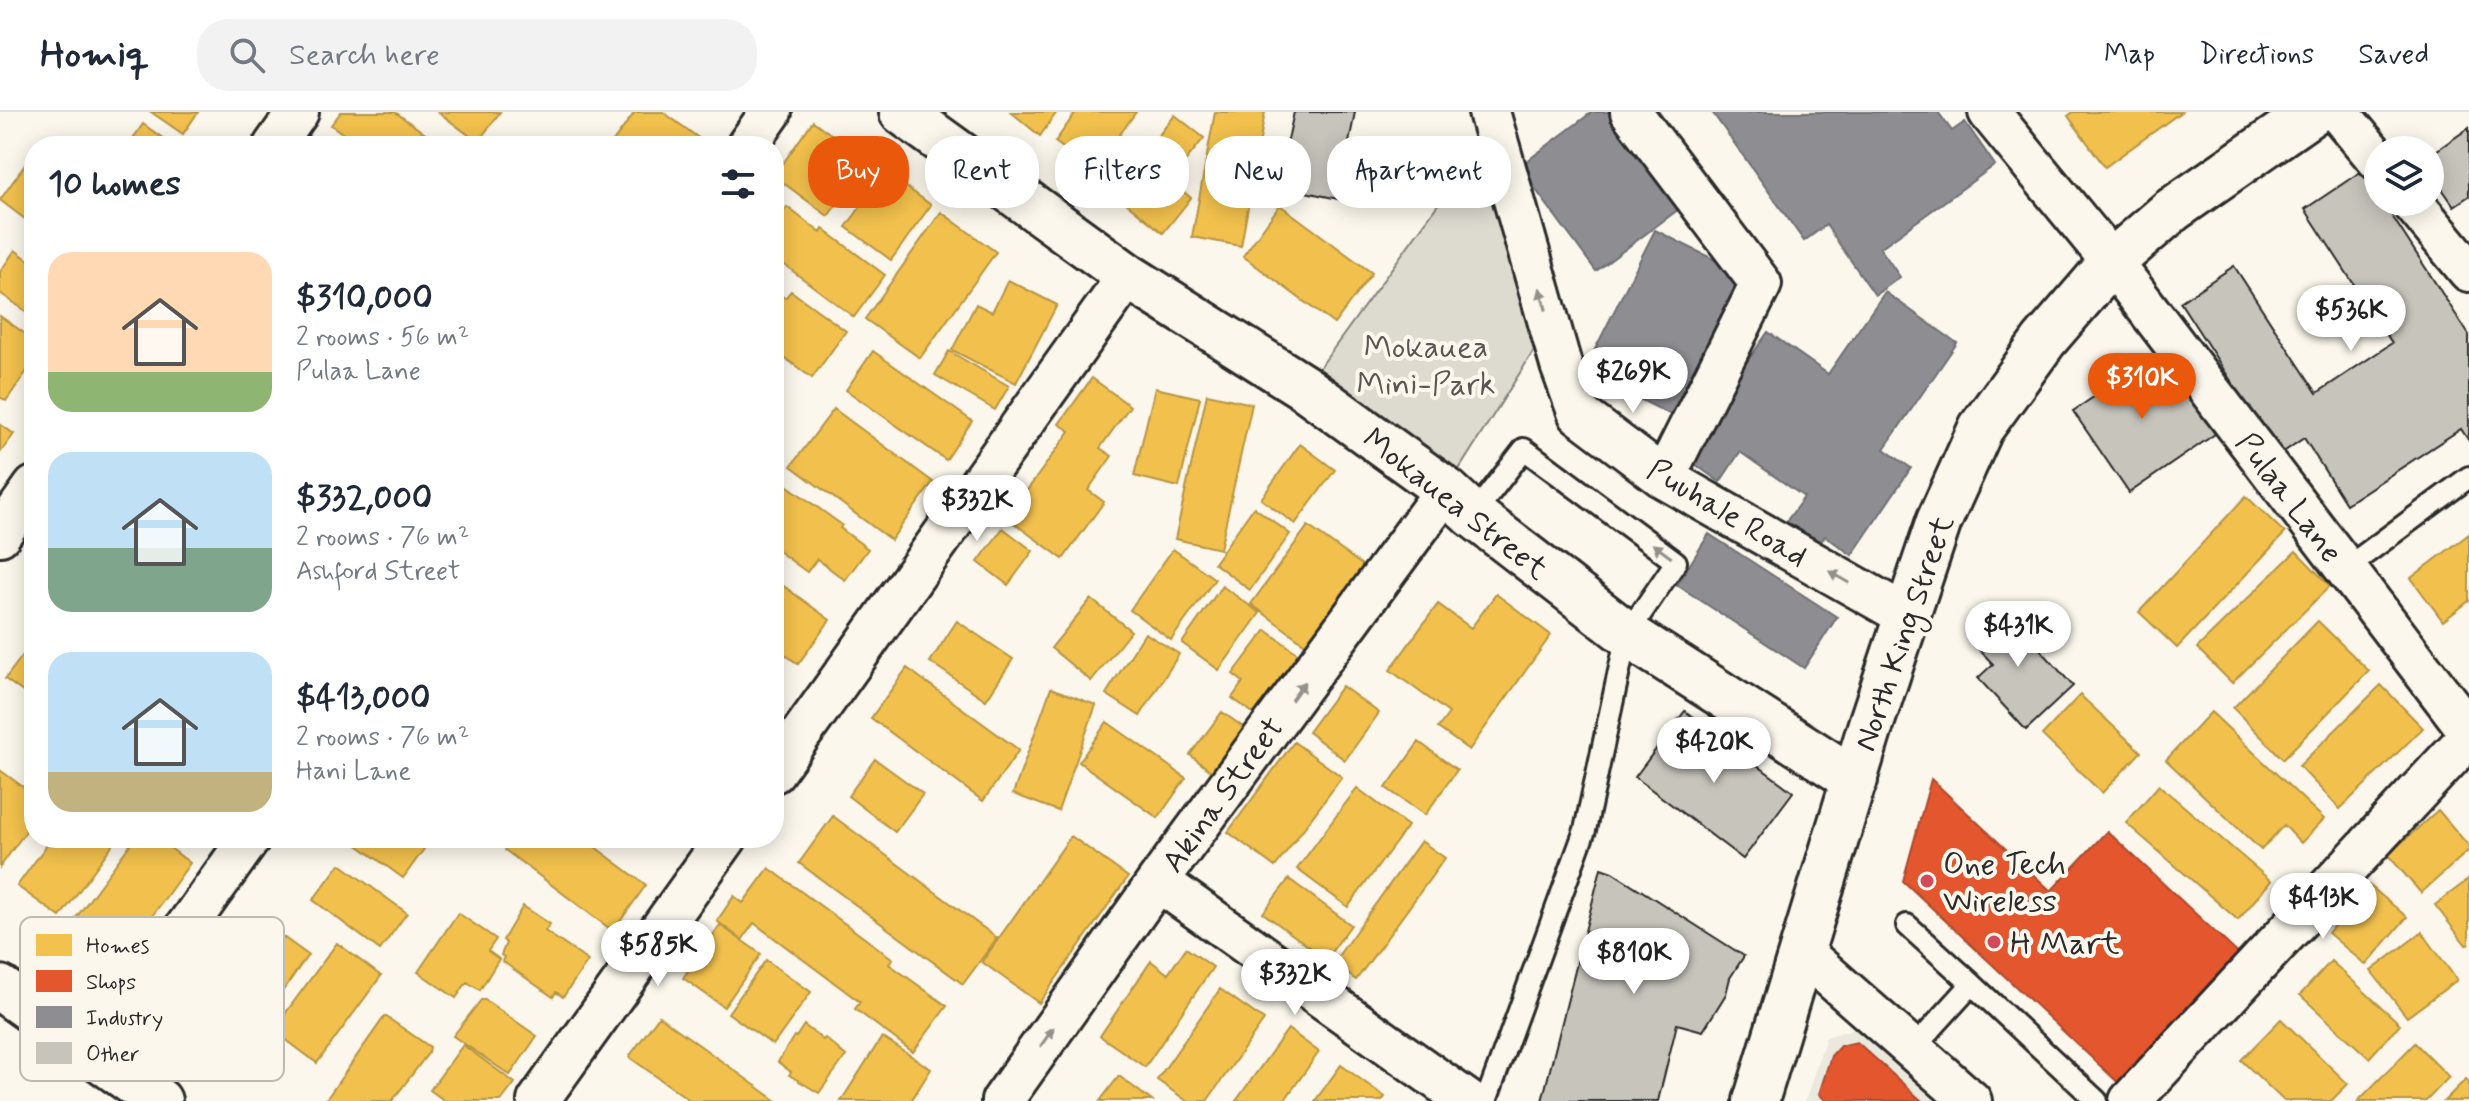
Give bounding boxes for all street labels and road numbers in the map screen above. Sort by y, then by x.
street label: Mokauea Street [1353,419,1556,590]
street label: Pulaa Lane [2225,424,2351,572]
street label: Puuhale Road [1639,449,1815,578]
street label: North King Street [1845,510,1967,758]
street label: Akina Street [1153,709,1294,881]

